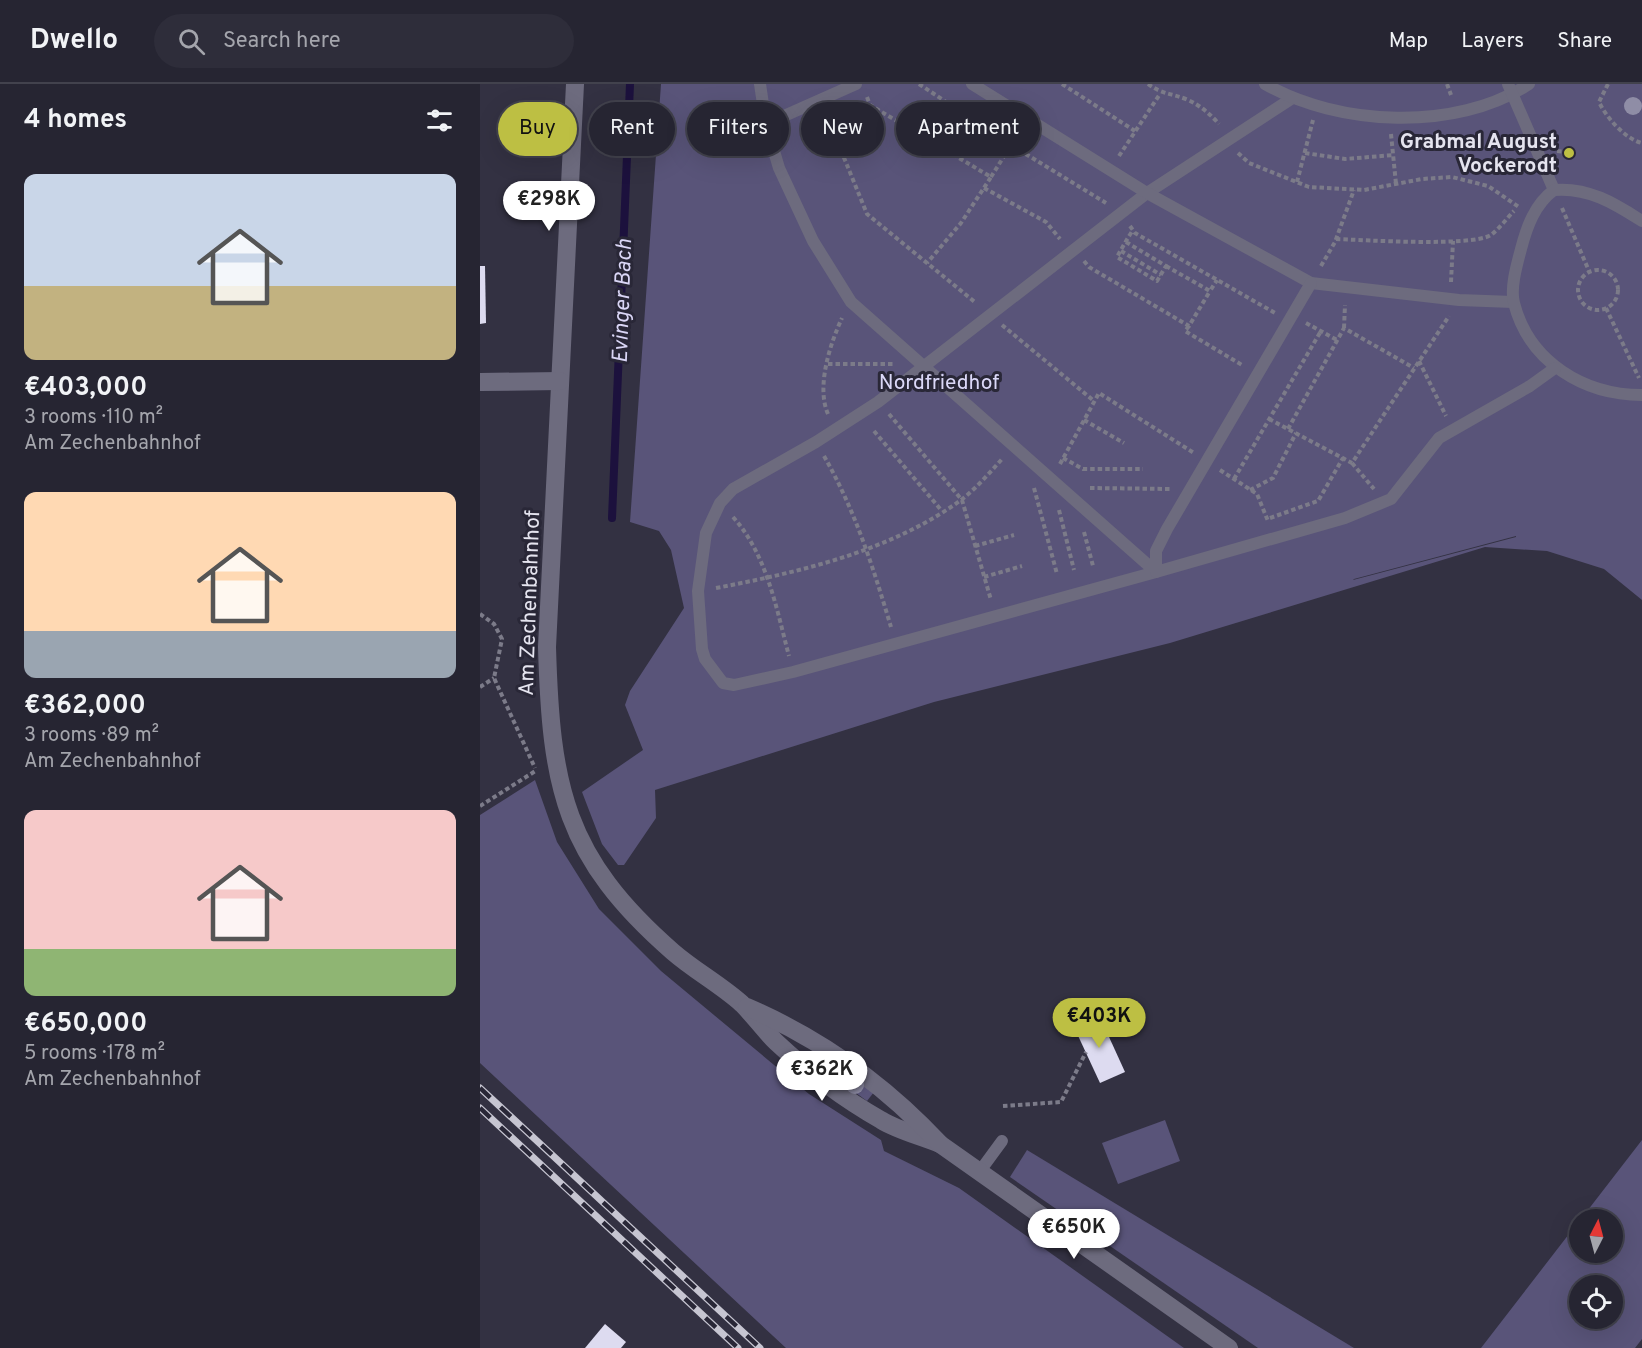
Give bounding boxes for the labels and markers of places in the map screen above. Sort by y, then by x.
place label: Grabmal August Vockerodt [1400,129,1557,180]
marker: Grabmal August Vockerodt [1562,146,1576,160]
pin: €298K [507,181,591,232]
pin: €403K [1057,998,1141,1049]
pin: €362K [780,1051,864,1102]
pin: €650K [1032,1209,1116,1260]

